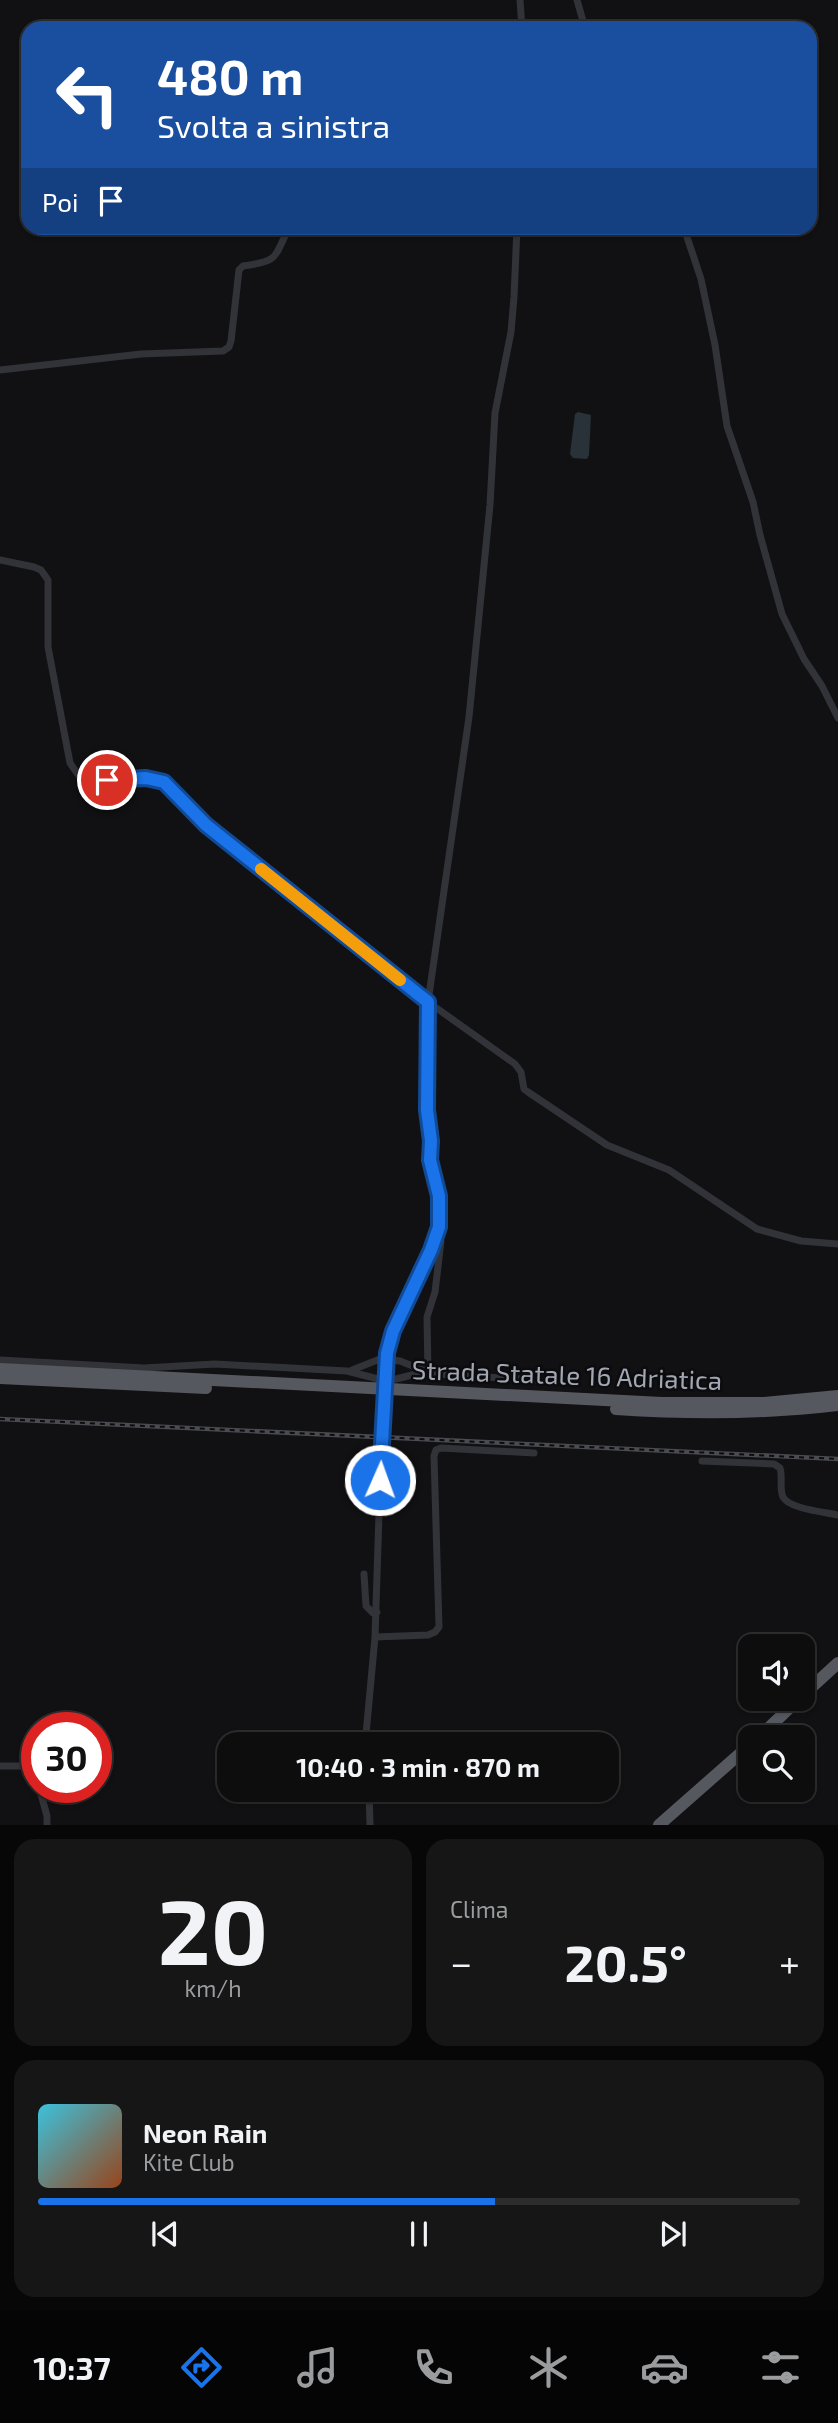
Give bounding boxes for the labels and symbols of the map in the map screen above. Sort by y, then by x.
pin [77,750,137,810]
street label: Strada Statale 16 Adriatica [411,1353,723,1395]
position arrow [343,1443,417,1517]
speed limit sign: 30 [21,1712,112,1803]

